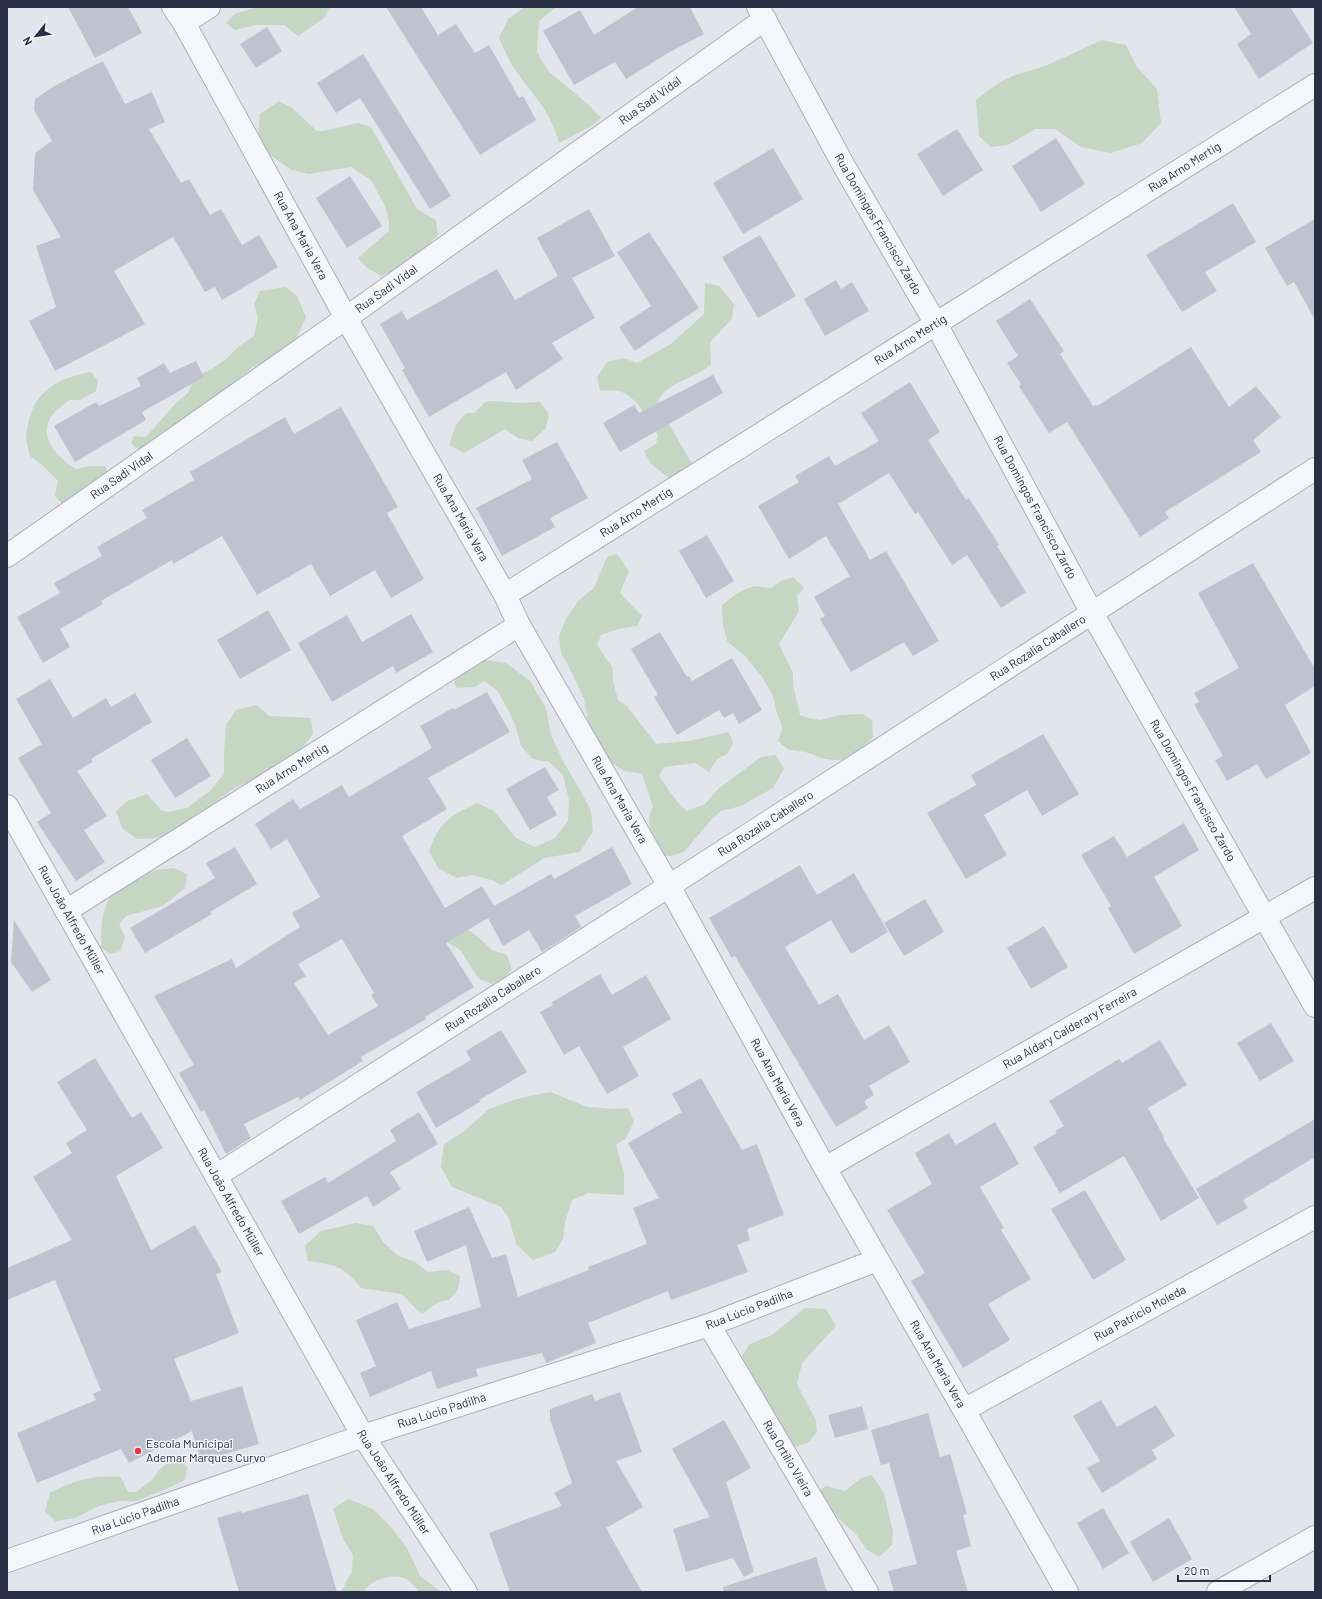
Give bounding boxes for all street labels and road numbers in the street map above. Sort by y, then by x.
street label: Rua Sadi Vidal [616,73,684,127]
street label: Rua Arno Mertig [1145,138,1223,194]
street label: Rua Domingos Francisco Zardo [832,151,925,297]
street label: Rua Ana Maria Vera [272,188,332,282]
street label: Rua Sadi Vidal [352,261,420,315]
street label: Rua Arno Mertig [871,311,949,367]
street label: Rua Domingos Francisco Zardo [991,433,1080,581]
street label: Rua Sadi Vidal [87,448,155,501]
street label: Rua Ana Maria Vera [431,471,492,563]
street label: Rua Arno Mertig [597,484,674,540]
street label: Rua Rozalia Caballero [987,611,1088,683]
street label: Rua Domingos Francisco Zardo [1148,716,1239,863]
street label: Rua Arno Mertig [253,740,330,796]
street label: Rua Ana Maria Vera [590,753,651,846]
street label: Rua Rozalia Caballero [715,787,816,859]
street label: Rua João Alfredo Müller [36,863,109,977]
street label: Rua Rozalia Caballero [442,962,543,1034]
street label: Rua Aldary Calderary Ferreira [1000,984,1139,1071]
street label: Rua Ana Maria Vera [749,1035,809,1129]
street label: Rua João Alfredo Müller [195,1145,268,1259]
street label: Rua Patricio Moleda [1091,1281,1188,1343]
street label: Rua Lúcio Padilha [704,1285,795,1332]
street label: Rua Ana Maria Vera [908,1317,969,1410]
street label: Rua Lúcio Padilha [395,1389,487,1431]
street label: Rua Ortílio Vieira [761,1417,817,1499]
street label: Rua João Alfredo Müller [355,1427,434,1537]
street label: Rua Lúcio Padilha [89,1493,181,1537]

